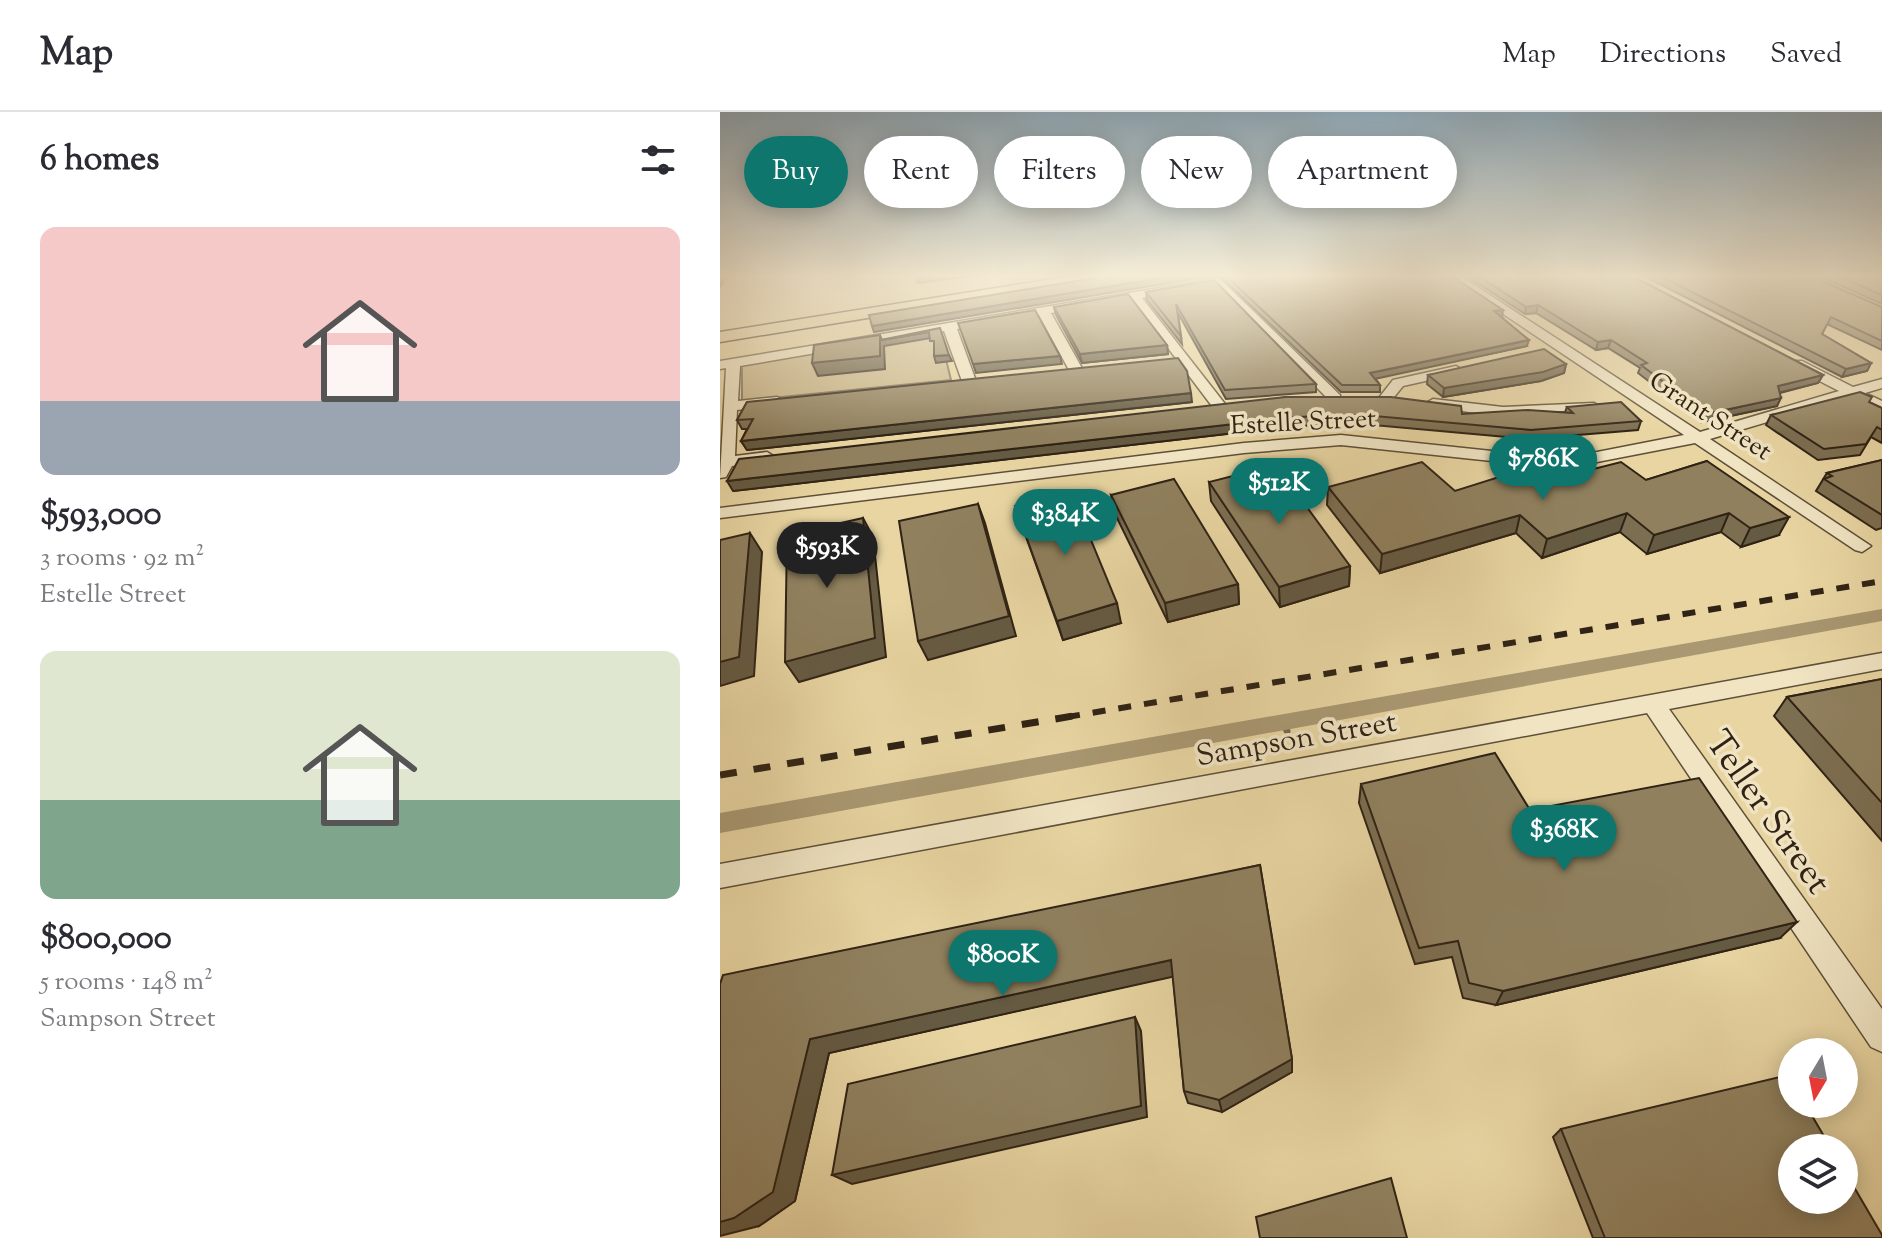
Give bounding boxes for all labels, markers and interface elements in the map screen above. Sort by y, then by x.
text: Map [40,28,113,82]
text: Map [1502,35,1556,75]
text: Directions [1600,35,1726,75]
text: Saved [1770,35,1842,75]
text: 6 homes [40,136,159,185]
chip: Buy [744,136,848,208]
chip: Rent [864,136,978,208]
chip: Filters [994,136,1125,208]
chip: New [1141,136,1252,208]
chip: Apartment [1268,136,1457,208]
icon: filters [636,138,680,182]
icon: home [288,279,432,423]
street label: Grant Street [1641,364,1778,471]
street label: Estelle Street [1229,401,1377,446]
pin: $786K [1487,434,1599,502]
text: $786K [1507,441,1579,478]
pin: $512K [1223,458,1335,526]
text: $512K [1248,465,1310,502]
pin: $384K [1009,489,1121,557]
text: $593,000 [40,491,161,540]
text: $384K [1030,496,1100,533]
pin: $593K [771,522,883,590]
text: $593K [795,529,859,566]
text: 3 rooms · 92 m² [40,540,204,577]
text: Estelle Street [40,577,186,614]
street label: Sampson Street [1193,702,1400,779]
icon: home [288,703,432,847]
street label: Teller Street [1691,721,1842,906]
pin: $368K [1508,805,1620,873]
text: $368K [1530,812,1598,849]
text: $800,000 [40,915,172,964]
pin: $800K [947,930,1059,998]
text: $800K [966,937,1040,974]
text: 5 rooms · 148 m² [40,964,213,1001]
text: Sampson Street [40,1001,216,1038]
north arrow [1778,1038,1858,1118]
map controls [1778,1038,1858,1214]
button: layers [1778,1134,1858,1214]

